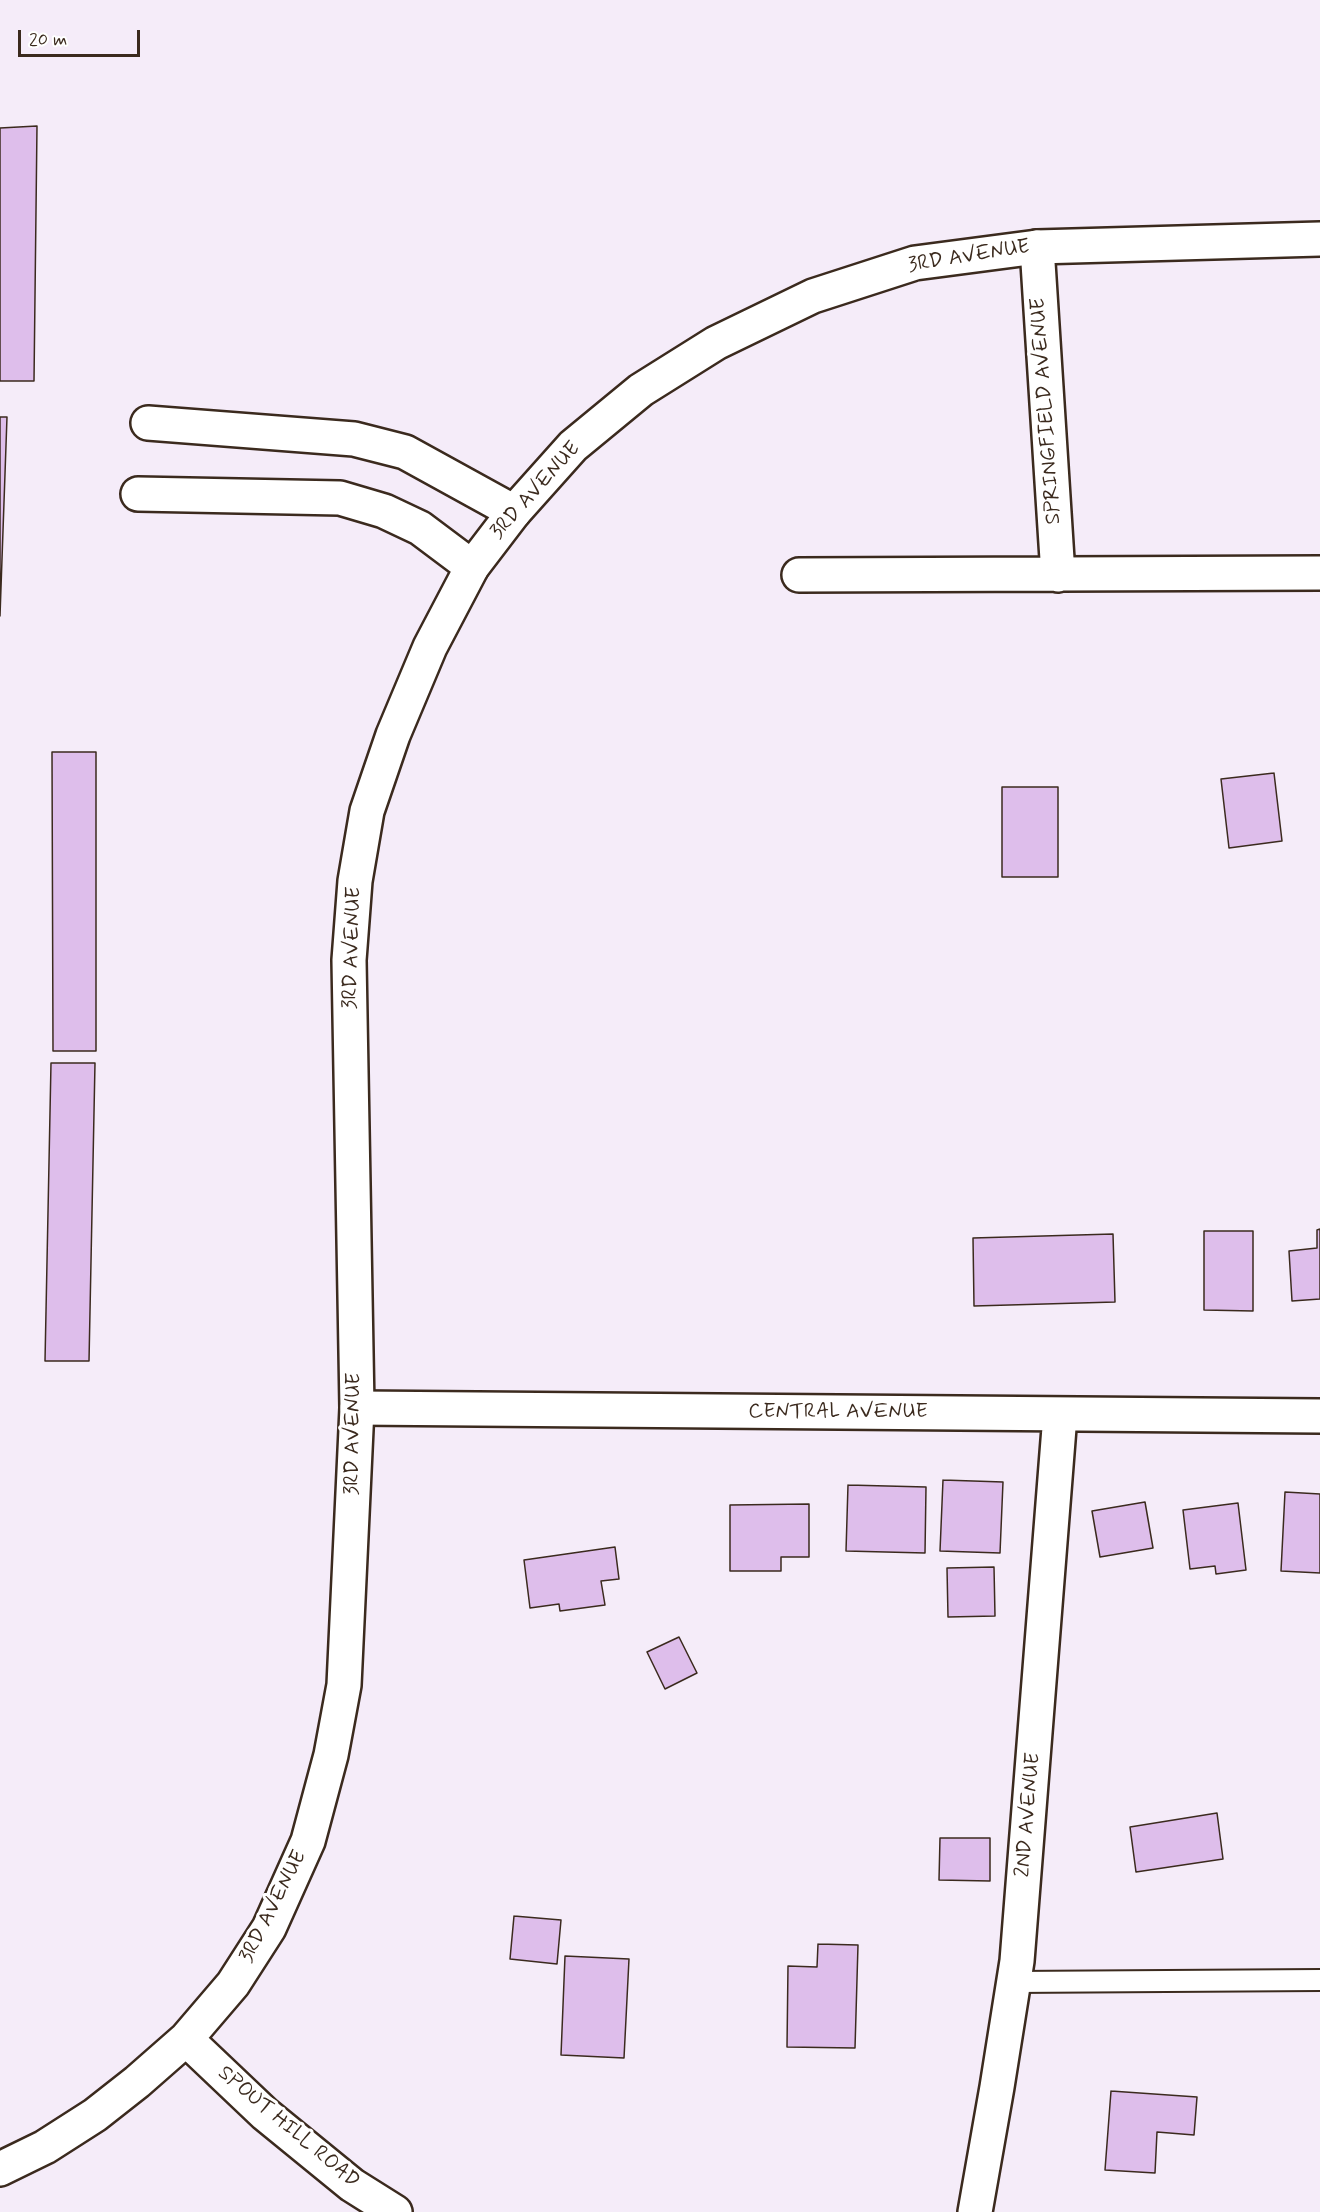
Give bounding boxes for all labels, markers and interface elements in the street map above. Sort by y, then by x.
scale bar [21,18,142,56]
text: 20 m [29,28,67,52]
street label: 3RD AVENUE [906,235,1032,279]
street label: SPRINGFIELD AVENUE [1026,297,1068,525]
street label: 3RD AVENUE [486,437,586,545]
street label: 3RD AVENUE [338,886,368,1010]
street label: 3RD AVENUE [340,1372,368,1496]
street label: CENTRAL AVENUE [748,1400,928,1426]
street label: 2ND AVENUE [1011,1751,1047,1879]
street label: 3RD AVENUE [235,1847,313,1967]
street label: SPOUT HILL ROAD [212,2061,364,2195]

